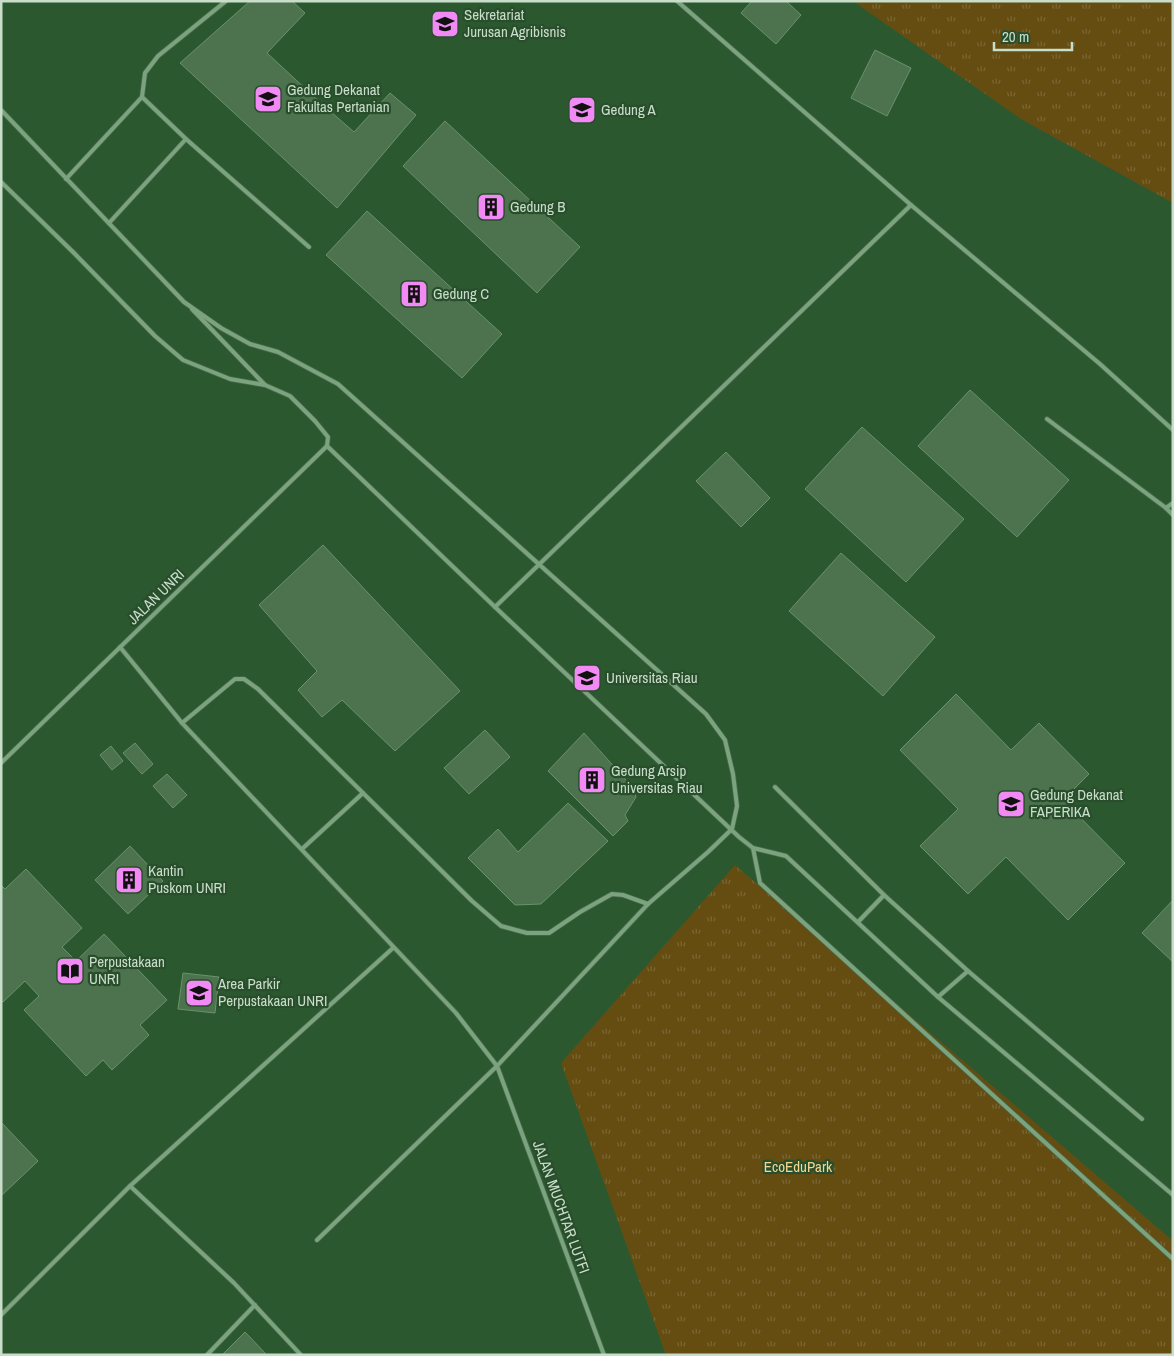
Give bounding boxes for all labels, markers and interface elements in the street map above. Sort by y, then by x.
place label: Sekretariat Jurusan Agribisnis [464,4,566,42]
school or university icon: Sekretariat Jurusan Agribisnis [430,9,460,39]
scale bar [994,20,1072,52]
text: 20 m [1002,26,1029,47]
place label: Gedung Dekanat Fakultas Pertanian [287,79,390,117]
school or university icon: Gedung Dekanat Fakultas Pertanian [253,84,283,114]
school or university icon: Gedung A [567,95,597,125]
place label: Gedung A [601,99,657,120]
building icon: Gedung B [476,192,506,222]
place label: Gedung B [510,196,565,217]
building icon: Gedung C [399,279,429,309]
place label: Gedung C [433,283,489,304]
street label: JALAN UNRI [123,564,189,629]
school or university icon: Universitas Riau [572,663,602,693]
place label: Universitas Riau [606,667,698,688]
place label: Gedung Arsip Universitas Riau [611,760,703,798]
building icon: Gedung Arsip Universitas Riau [577,765,607,795]
place label: Gedung Dekanat FAPERIKA [1030,784,1124,822]
school or university icon: Gedung Dekanat FAPERIKA [996,789,1026,819]
place label: Kantin Puskom UNRI [148,860,226,898]
building icon: Kantin Puskom UNRI [114,865,144,895]
place label: Perpustakaan UNRI [89,951,165,989]
library icon: Perpustakaan UNRI [55,956,85,986]
place label: Area Parkir Perpustakaan UNRI [217,973,327,1011]
school or university icon: Area Parkir Perpustakaan UNRI [184,978,214,1008]
street label: JALAN MUCHTAR LUTFI [528,1138,595,1276]
park label: EcoEduPark [764,1156,833,1177]

